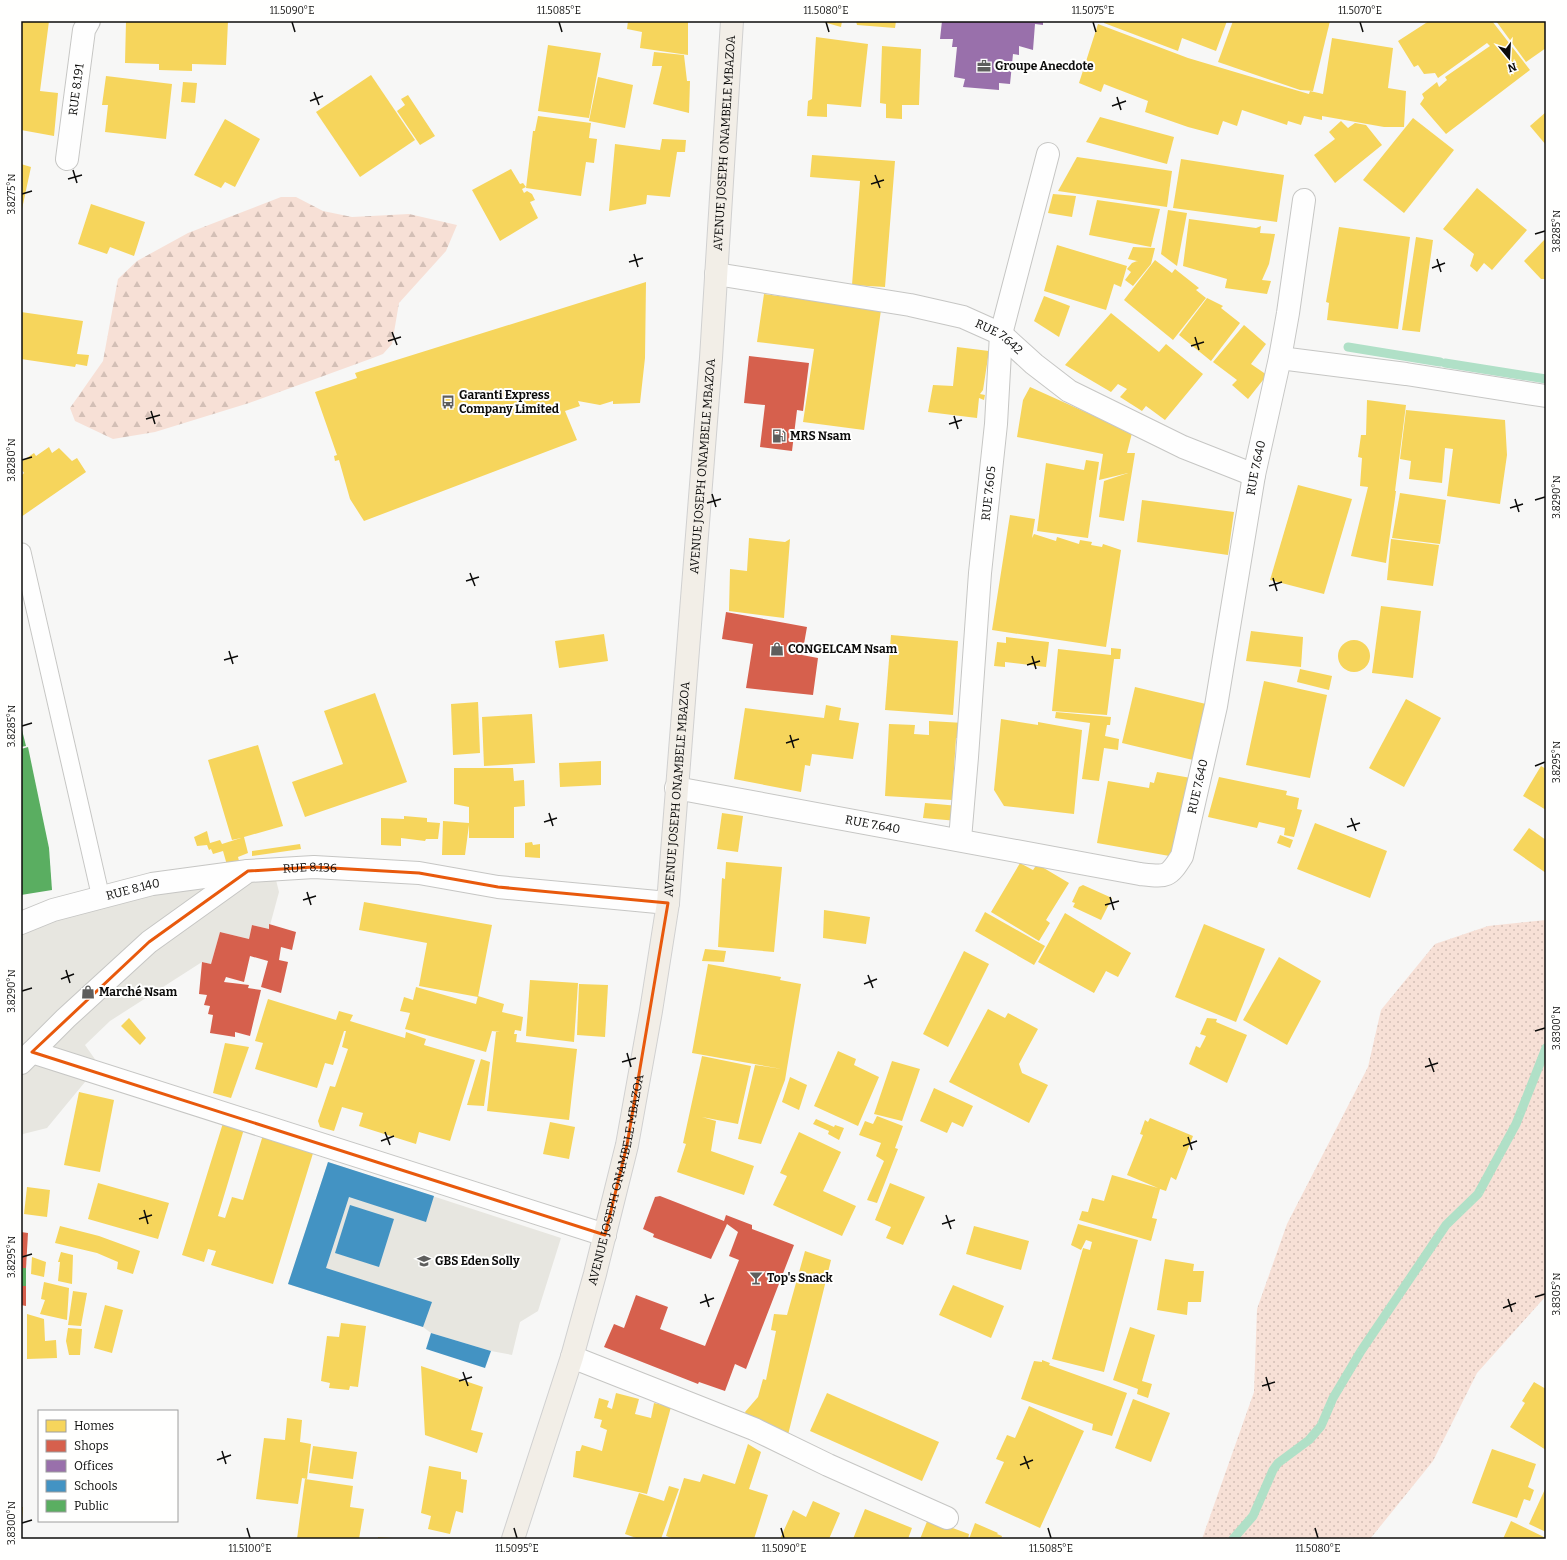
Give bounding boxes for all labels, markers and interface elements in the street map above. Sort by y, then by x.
text: 11.5090°E [270,5,314,17]
text: 11.5085°E [537,5,581,17]
text: 11.5080°E [804,5,848,17]
text: 11.5075°E [1072,5,1114,17]
text: 11.5070°E [1338,5,1382,17]
street label: AVENUE JOSEPH ONAMBELE MBAZOA [711,34,738,251]
north arrow [1489,38,1529,78]
office icon: Groupe Anecdote [976,58,992,74]
place label: Groupe Anecdote [995,59,1094,73]
text: N [1505,60,1518,75]
street label: RUE 8.191 [66,63,87,116]
text: 3.8275°N [6,173,18,215]
text: 3.8285°N [1551,210,1563,252]
street label: RUE 7.642 [973,316,1026,357]
street label: AVENUE JOSEPH ONAMBELE MBAZOA [687,357,718,574]
place label: Garanti Express Company Limited [459,388,560,416]
bus stop icon: Garanti Express Company Limited [440,394,456,410]
fuel station icon: MRS Nsam [771,428,787,444]
place label: MRS Nsam [790,429,852,443]
text: 3.8280°N [6,438,18,482]
street label: RUE 7.640 [1244,439,1268,496]
street label: RUE 7.605 [979,465,998,521]
text: 3.8290°N [1551,475,1563,519]
shop icon: CONGELCAM Nsam [769,641,785,657]
place label: CONGELCAM Nsam [788,642,898,656]
street label: AVENUE JOSEPH ONAMBELE MBAZOA [662,680,692,897]
text: 3.8285°N [6,705,18,747]
text: 3.8295°N [1551,741,1563,783]
street label: RUE 7.640 [1185,758,1211,815]
street label: RUE 7.640 [844,812,901,836]
street label: RUE 8.136 [282,860,337,876]
street label: RUE 8.140 [104,876,160,903]
text: 3.8290°N [6,969,18,1013]
shop icon: Marché Nsam [80,984,96,1000]
place label: Marché Nsam [99,985,178,999]
text: 3.8300°N [1551,1006,1563,1050]
street label: AVENUE JOSEPH ONAMBELE MBAZOA [585,1073,647,1287]
text: 3.8295°N [6,1236,18,1278]
school or university icon: GBS Eden Solly [416,1253,432,1269]
place label: GBS Eden Solly [435,1254,520,1268]
bar icon: Top's Snack [748,1270,764,1286]
place label: Top's Snack [767,1271,834,1285]
text: 3.8305°N [1551,1273,1563,1315]
legend [38,1410,178,1522]
text: Homes [74,1419,114,1433]
text: Shops [74,1439,109,1453]
text: Offices [74,1459,113,1473]
text: Schools [74,1479,118,1493]
text: Public [74,1499,109,1513]
text: 3.8300°N [6,1501,18,1545]
text: 11.5100°E [229,1543,271,1555]
text: 11.5095°E [495,1543,539,1555]
text: 11.5090°E [762,1543,806,1555]
text: 11.5085°E [1029,1543,1073,1555]
text: 11.5080°E [1296,1543,1340,1555]

